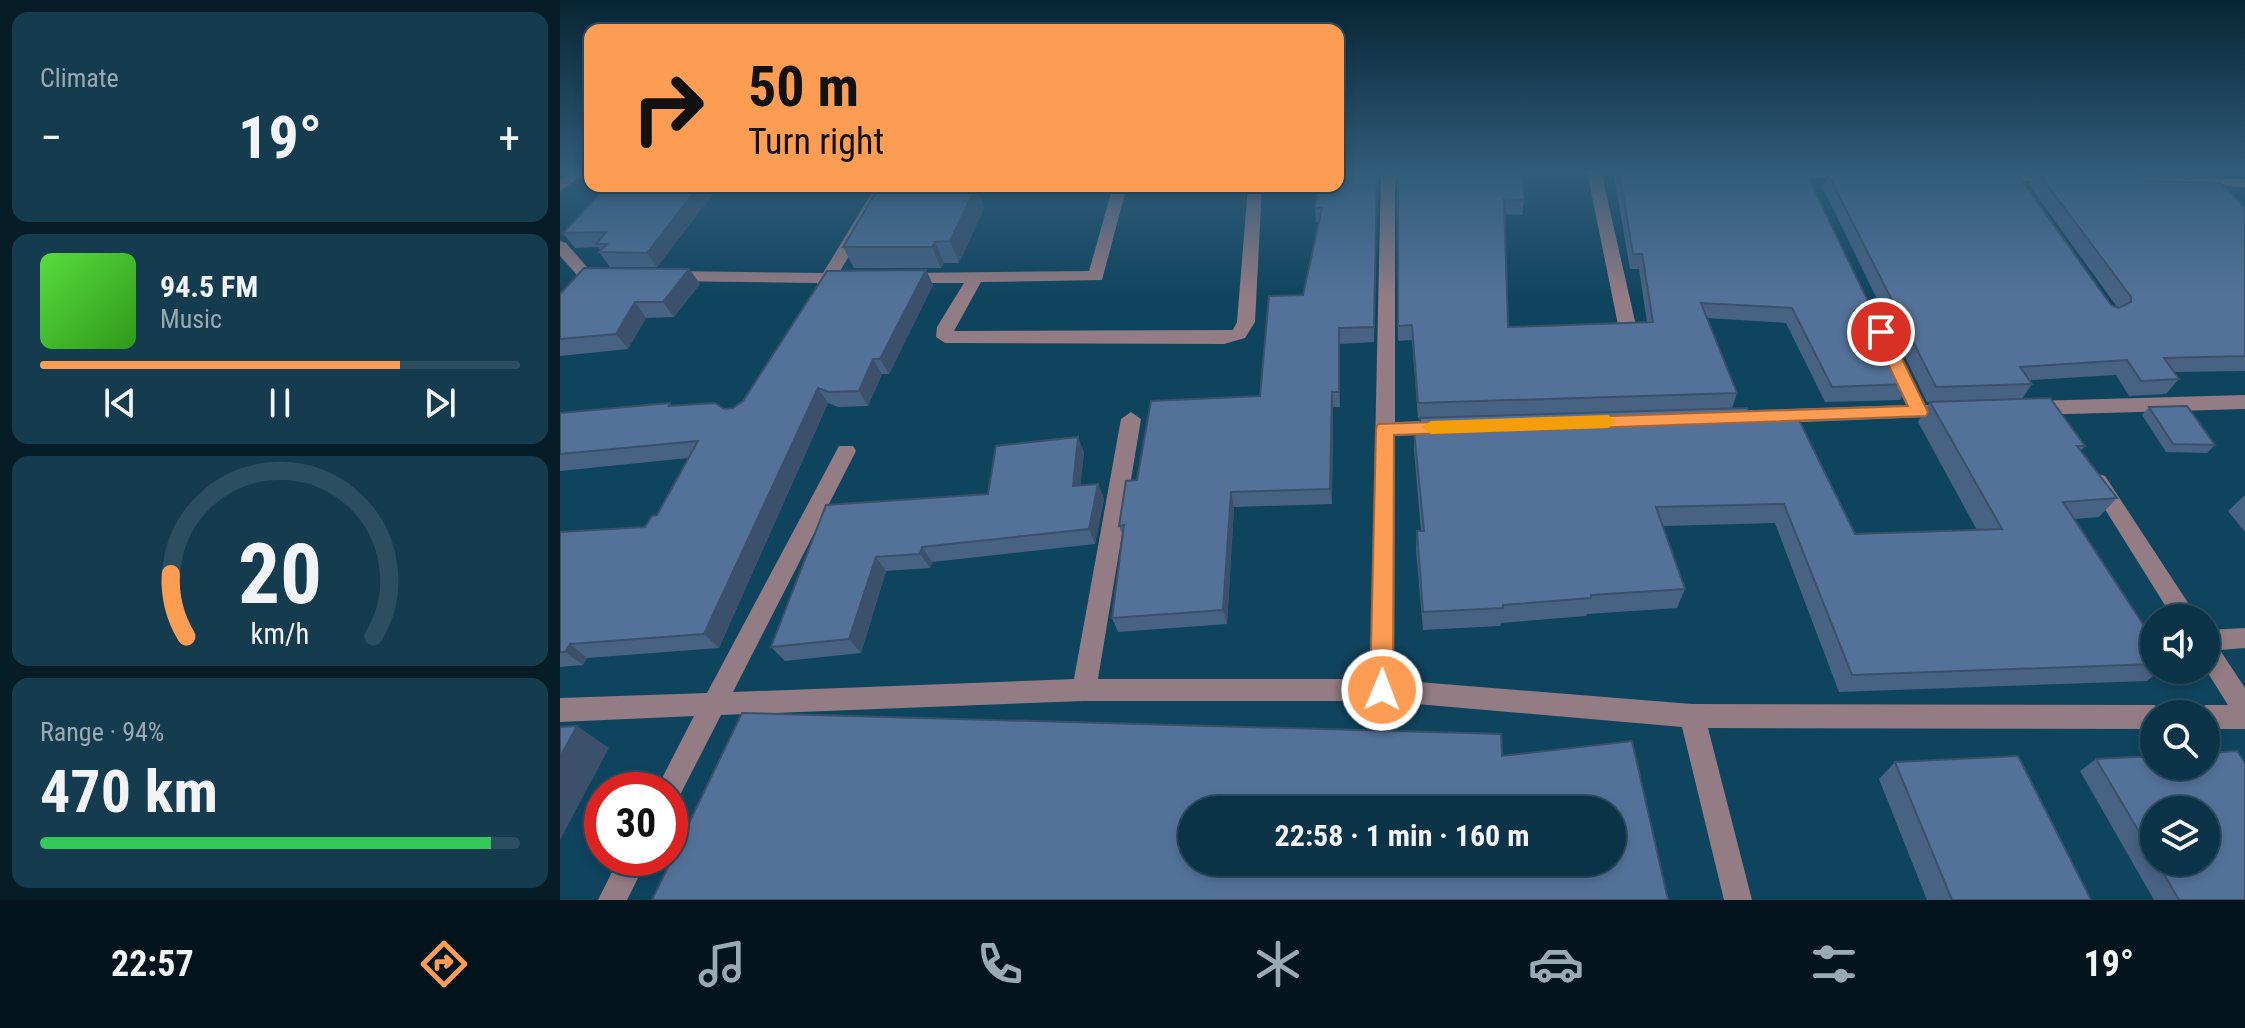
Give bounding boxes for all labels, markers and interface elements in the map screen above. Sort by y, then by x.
text: 50 m [748,54,859,120]
icon: right [616,56,720,160]
text: Climate [40,63,119,93]
text: 19° [238,102,322,173]
text: − [40,112,62,164]
text: + [498,112,520,164]
text: Turn right [748,121,884,163]
text: 94.5 FM [160,269,258,304]
pin [1847,298,1915,366]
text: Music [160,304,222,334]
icon: arrive [1859,310,1903,354]
icon: previous [98,381,142,425]
icon: pause [258,381,302,425]
icon: next [418,381,462,425]
text: 20 [238,526,322,623]
map controls [2140,604,2220,876]
button: sound [2140,604,2220,684]
text: km/h [251,617,309,651]
position arrow [1340,648,1424,732]
button: search [2140,700,2220,780]
text: Range · 94% [40,717,164,747]
text: 470 km [40,756,218,827]
speed limit sign: 30 [584,772,688,876]
button: layers [2140,796,2220,876]
text: 22:58 · 1 min · 160 m [1275,818,1529,853]
icon: directions [416,936,472,992]
icon: music [694,936,750,992]
icon: phone [972,936,1028,992]
icon: climate [1250,936,1306,992]
icon: car [1528,936,1584,992]
icon: filters [1806,936,1862,992]
text: 22:57 [111,943,194,985]
text: 19° [2084,943,2134,985]

